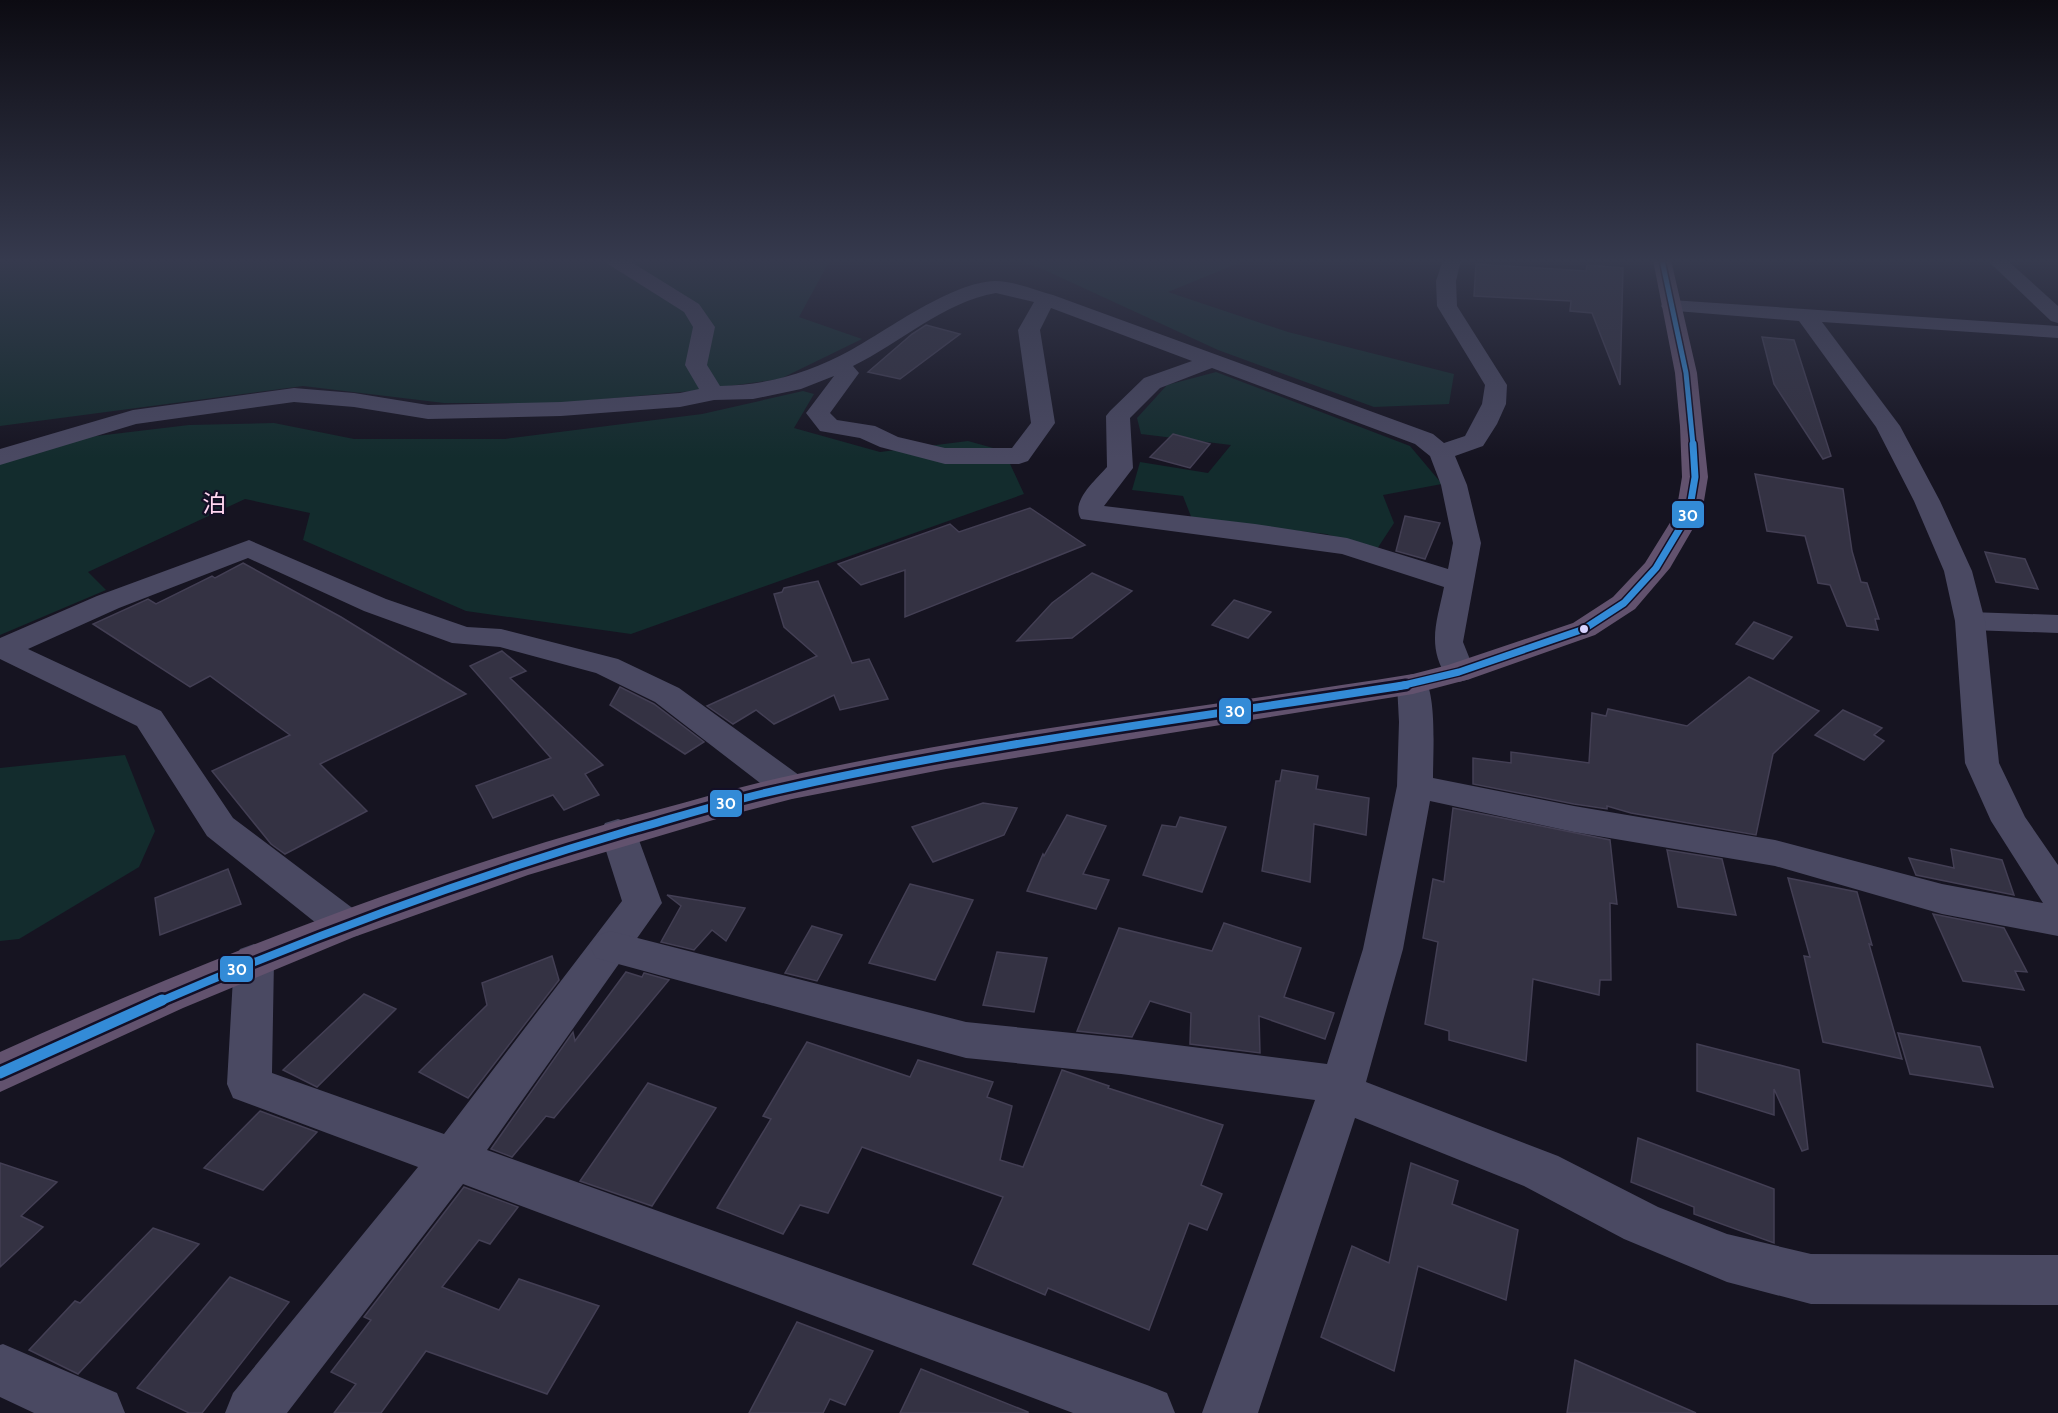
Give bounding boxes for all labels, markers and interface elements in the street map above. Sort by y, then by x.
district label: 泊 [202,489,226,518]
line badge: 30 [1671,500,1705,529]
text: 30 [1678,506,1698,525]
unlabelled marker [1578,623,1590,635]
line badge: 30 [1218,697,1252,725]
text: 30 [1225,702,1245,721]
line badge: 30 [709,789,743,818]
text: 30 [716,794,736,813]
line badge: 30 [219,955,254,983]
text: 30 [227,960,247,979]

